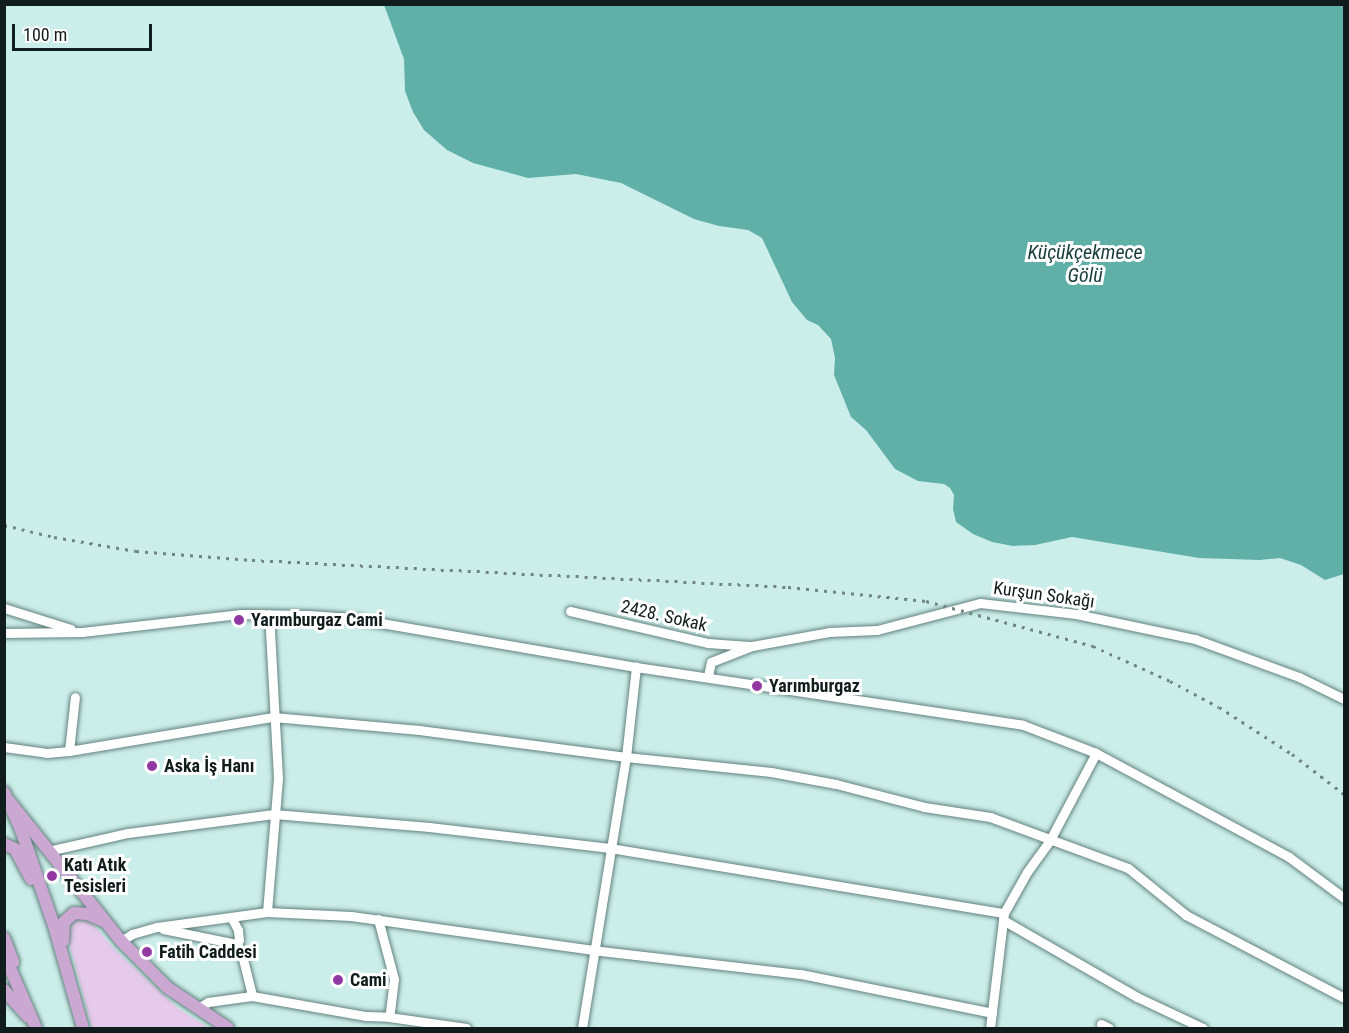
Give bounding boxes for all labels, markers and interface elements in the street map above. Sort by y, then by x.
scale bar [15,12,154,50]
text: 100 m [23,24,67,45]
water label: Küçükçekmece Gölü [1027,241,1143,288]
street label: Kurşun Sokağı [992,577,1096,613]
street label: 2428. Sokak [619,596,709,636]
place label: Yarımburgaz Cami [251,609,383,631]
marker: Yarımburgaz Cami [232,613,246,627]
place label: Yarımburgaz [769,675,860,697]
marker: Yarımburgaz [750,679,764,693]
place label: Aska İş Hanı [164,755,254,777]
marker: Aska İş Hanı [145,759,159,773]
place label: Katı Atık Tesisleri [64,855,126,898]
marker: Katı Atık Tesisleri [45,869,59,883]
place label: Fatih Caddesi [159,941,257,963]
marker: Fatih Caddesi [140,945,154,959]
place label: Cami [350,969,387,991]
marker: Cami [331,973,345,987]

